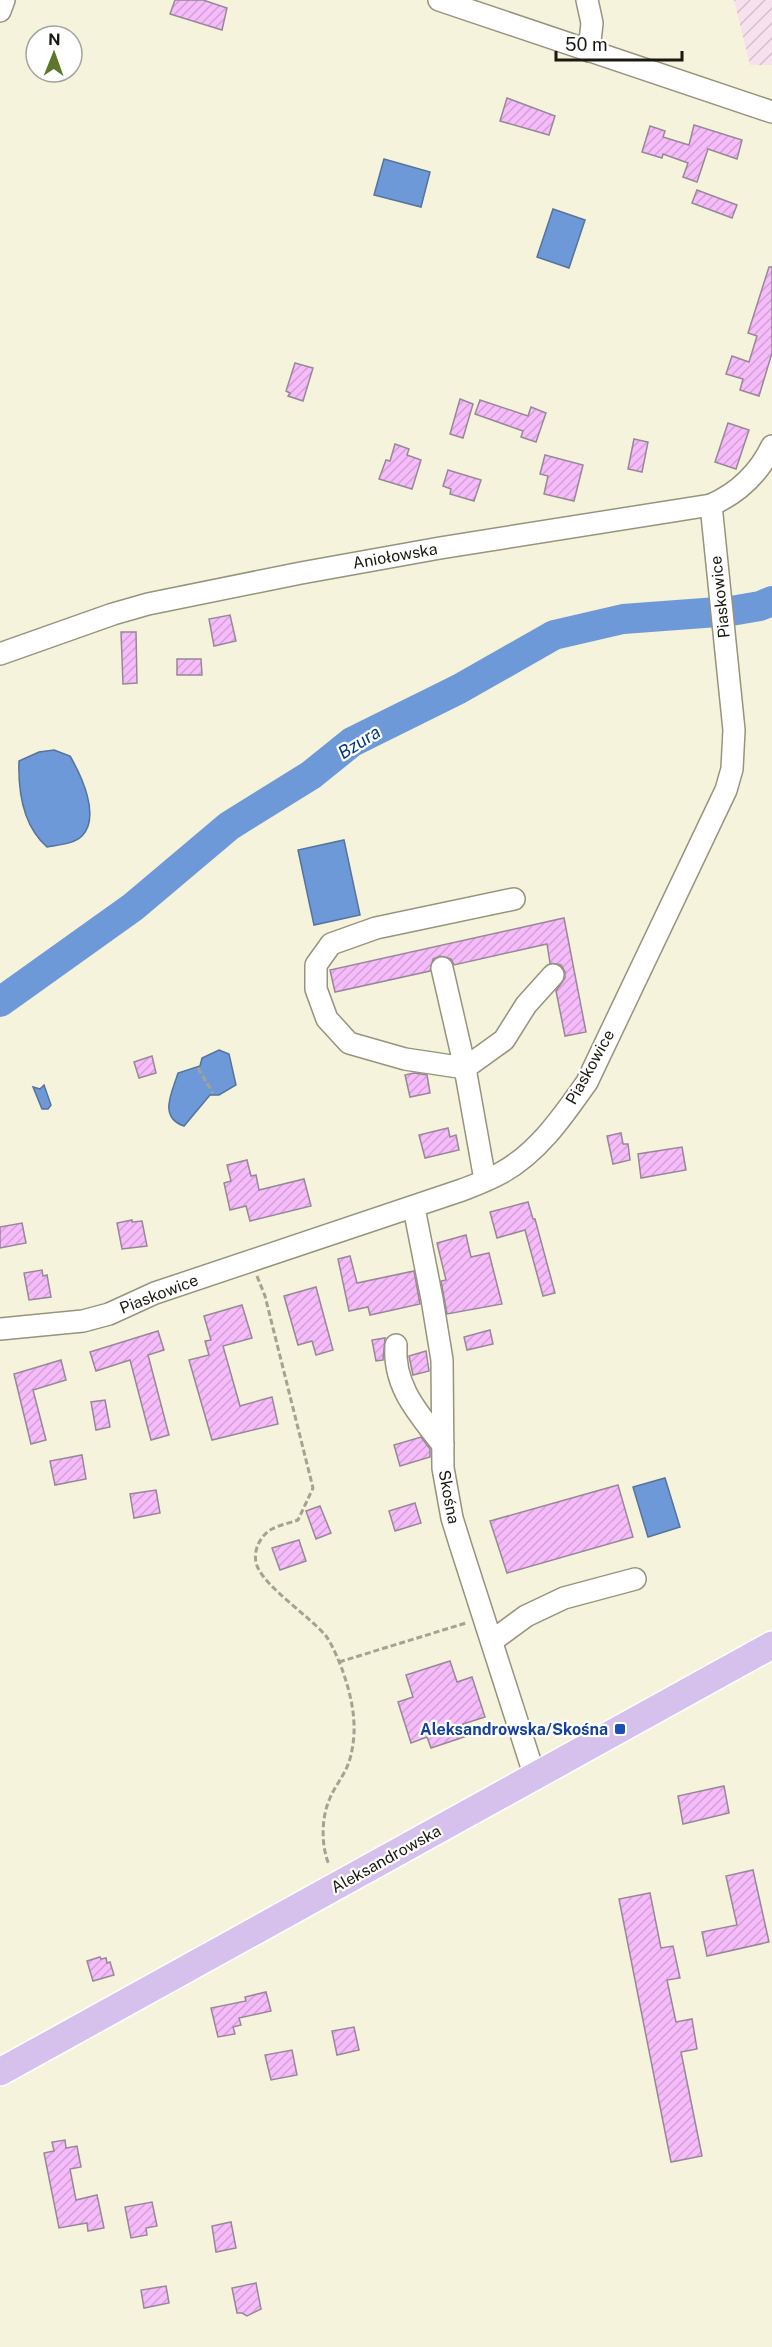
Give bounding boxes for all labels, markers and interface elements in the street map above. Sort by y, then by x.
north arrow [24,24,84,84]
scale bar [556,24,682,62]
text: N [48,30,61,49]
text: 50 m [565,34,608,55]
street label: Aniołowska [351,539,439,573]
street label: Piaskowice [706,555,734,639]
water label: Bzura [334,721,384,763]
street label: Piaskowice [562,1026,618,1108]
street label: Piaskowice [117,1270,201,1318]
street label: Skośna [434,1468,464,1526]
place label: Aleksandrowska/Skośna [420,1720,608,1739]
marker: Aleksandrowska/Skośna [613,1722,627,1736]
street label: Aleksandrowska [328,1821,444,1897]

